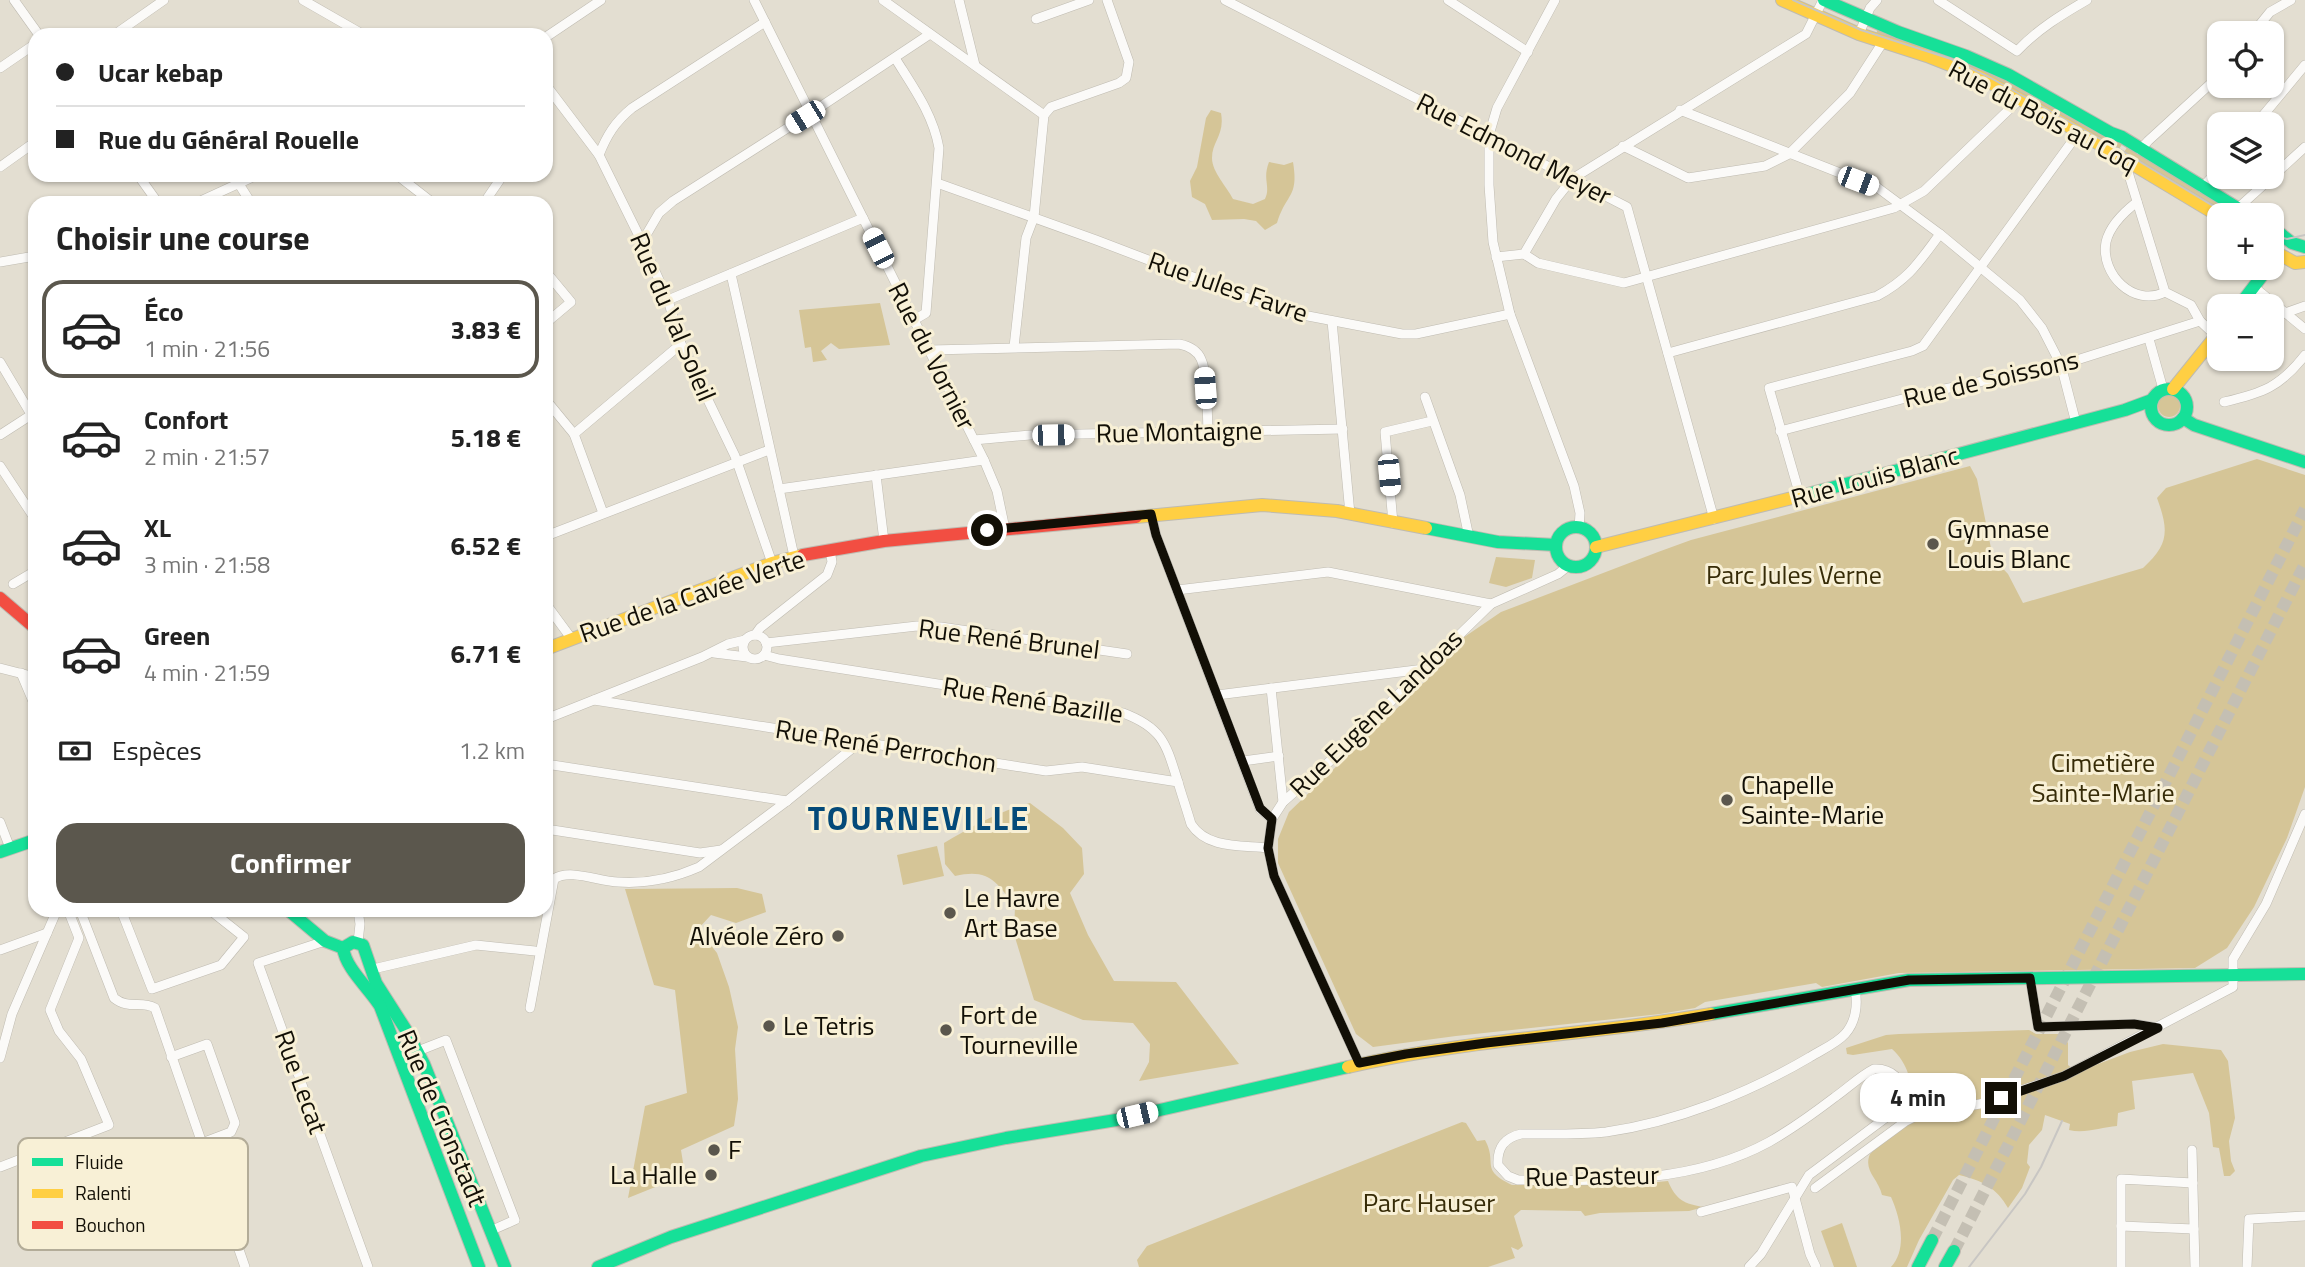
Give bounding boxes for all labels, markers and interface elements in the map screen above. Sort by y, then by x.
map controls [2207,21,2284,371]
button: locate [2207,21,2284,98]
street label: Rue du Bois au Coq [1942,49,2145,182]
text: Ucar kebap [98,53,223,92]
street label: Rue Edmond Meyer [1410,83,1619,215]
car [782,97,829,137]
button: layers [2207,112,2284,189]
text: Rue du Général Rouelle [98,120,359,159]
car [1835,164,1882,198]
button: + [2207,203,2284,280]
text: Choisir une course [56,214,310,262]
car [860,225,897,271]
street label: Rue du Val Soleil [620,226,727,407]
street label: Rue Jules Favre [1143,241,1313,332]
street label: Rue du Vornier [879,275,986,436]
text: Éco [144,292,184,331]
button: − [2207,294,2284,371]
icon: car [60,298,123,361]
text: 3.83 € [450,310,521,349]
text: 1 min · 21:56 [144,331,270,366]
street label: Rue de Soissons [1899,339,2082,418]
car [1194,366,1217,410]
text: Confort [144,400,228,439]
icon: car [60,406,123,469]
street label: Rue Montaigne [1096,411,1262,452]
text: 5.18 € [450,418,521,457]
car [1032,424,1075,446]
street label: Rue Louis Blanc [1787,435,1963,518]
text: 2 min · 21:57 [144,439,270,474]
car [1377,453,1402,497]
text: XL [144,508,171,547]
place label: Gymnase Louis Blanc [1947,509,2071,578]
icon: car [60,514,123,577]
route start [971,514,1003,546]
text: 6.52 € [450,526,521,565]
marker: Gymnase Louis Blanc [1925,536,1941,552]
street label: Rue de la Cavée Verte [574,539,810,652]
text: 3 min · 21:58 [144,547,270,582]
park label: Parc Jules Verne [1706,555,1882,594]
street label: Rue René Brunel [916,608,1102,669]
text: Green [144,616,210,655]
street label: Rue Eugène Landoas [1280,619,1471,806]
icon: car [60,622,123,685]
text: 6.71 € [450,634,521,673]
text: 4 min · 21:59 [144,655,270,690]
street label: Rue René Bazille [940,666,1126,733]
street label: Rue René Perrochon [773,709,999,782]
text: Espèces [112,731,202,770]
icon: cash [56,732,94,770]
text: 1.2 km [459,733,525,768]
park label: Cimetière Sainte-Marie [2031,743,2175,812]
place label: Chapelle Sainte-Marie [1741,765,1884,834]
marker: Chapelle Sainte-Marie [1719,792,1735,808]
district label: TOURNEVILLE [808,793,1030,843]
button: Confirmer [56,823,525,903]
place label: Le Havre Art Base [964,878,1060,947]
marker: Le Havre Art Base [942,905,958,921]
place label: Alvéole Zéro [689,916,824,955]
marker: Alvéole Zéro [830,928,846,944]
place label: Fort de Tourneville [960,995,1078,1064]
place label: Le Tetris [783,1006,874,1045]
marker: Le Tetris [761,1018,777,1034]
marker: Fort de Tourneville [938,1022,954,1038]
street label: Rue de Cronstadt [388,1023,497,1212]
street label: Rue Lecat [265,1025,338,1139]
callout: 4 min [1861,1074,1976,1122]
text: 4 min [1890,1080,1946,1115]
route end [1985,1082,2017,1114]
car [1115,1100,1160,1130]
place label: F [728,1130,742,1169]
legend [18,1138,248,1250]
marker: F [706,1142,722,1158]
text: Fluide [75,1147,123,1176]
place label: La Halle [610,1155,697,1194]
street label: Rue Pasteur [1525,1155,1659,1196]
marker: La Halle [703,1167,719,1183]
text: Ralenti [75,1178,131,1207]
park label: Parc Hauser [1363,1183,1495,1222]
text: Bouchon [75,1210,146,1239]

